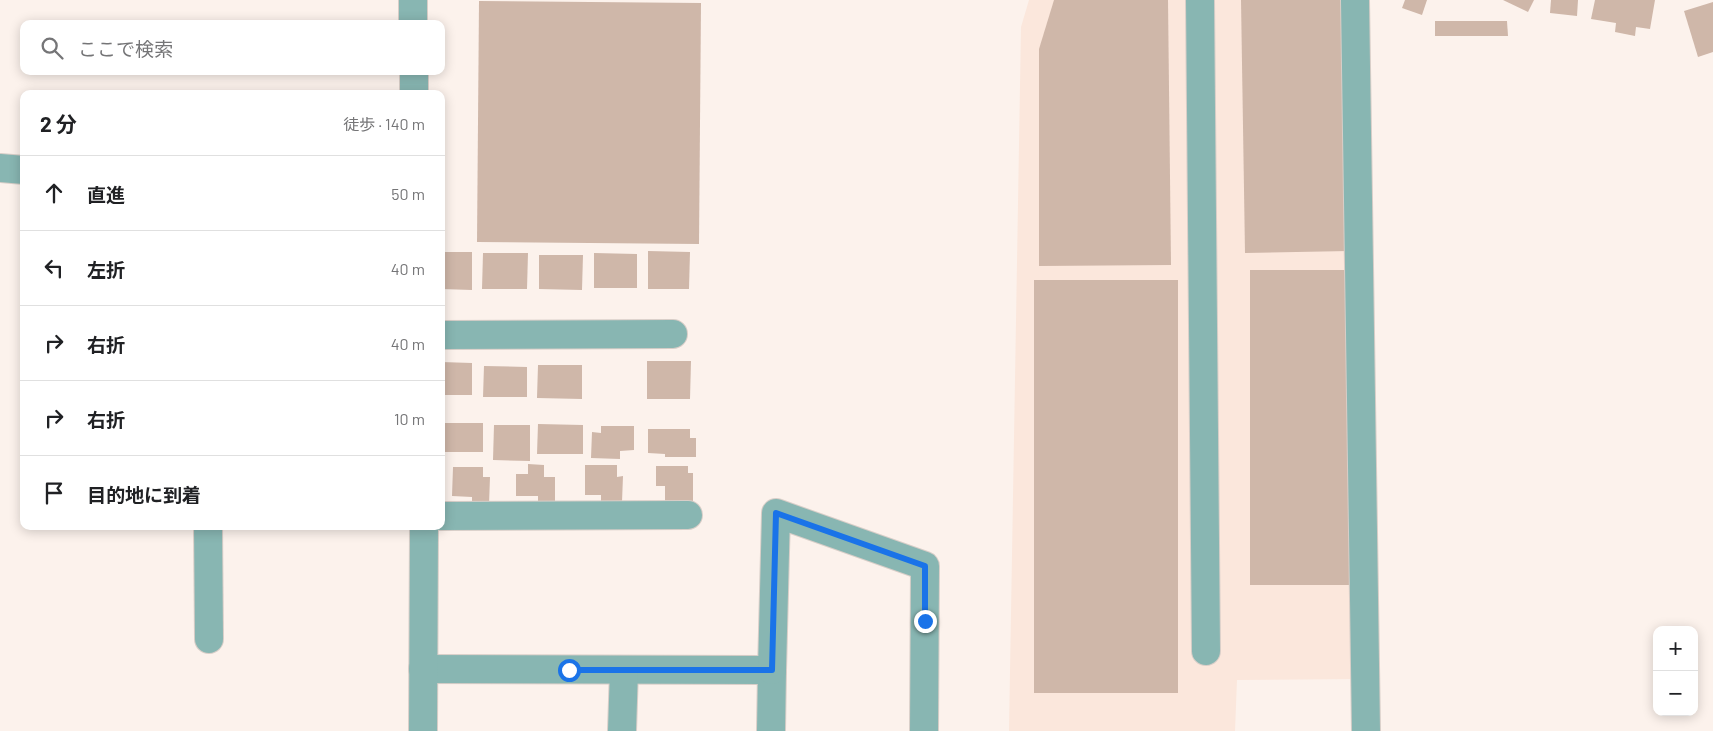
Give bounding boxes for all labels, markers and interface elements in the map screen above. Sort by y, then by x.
search box [20,20,445,75]
icon: search [38,34,66,62]
text: ここで検索 [78,37,173,60]
text: 2 分 [40,111,77,136]
text: 徒歩 · 140 m [343,114,425,133]
icon: ahead [40,179,68,207]
text: 直進 [87,183,125,206]
text: 50 m [391,184,425,203]
icon: left [40,254,68,282]
text: 左折 [87,258,125,281]
text: 40 m [391,259,425,278]
icon: right [40,329,68,357]
text: 右折 [87,333,125,356]
text: 40 m [391,334,425,353]
icon: right [40,404,68,432]
text: 右折 [87,408,125,431]
text: 10 m [394,409,425,428]
icon: arrive [40,479,68,507]
text: 目的地に到着 [87,483,201,506]
route end [914,610,937,633]
map controls [1653,626,1698,716]
button: + [1653,626,1698,671]
route start [558,659,581,682]
button: − [1653,671,1698,716]

